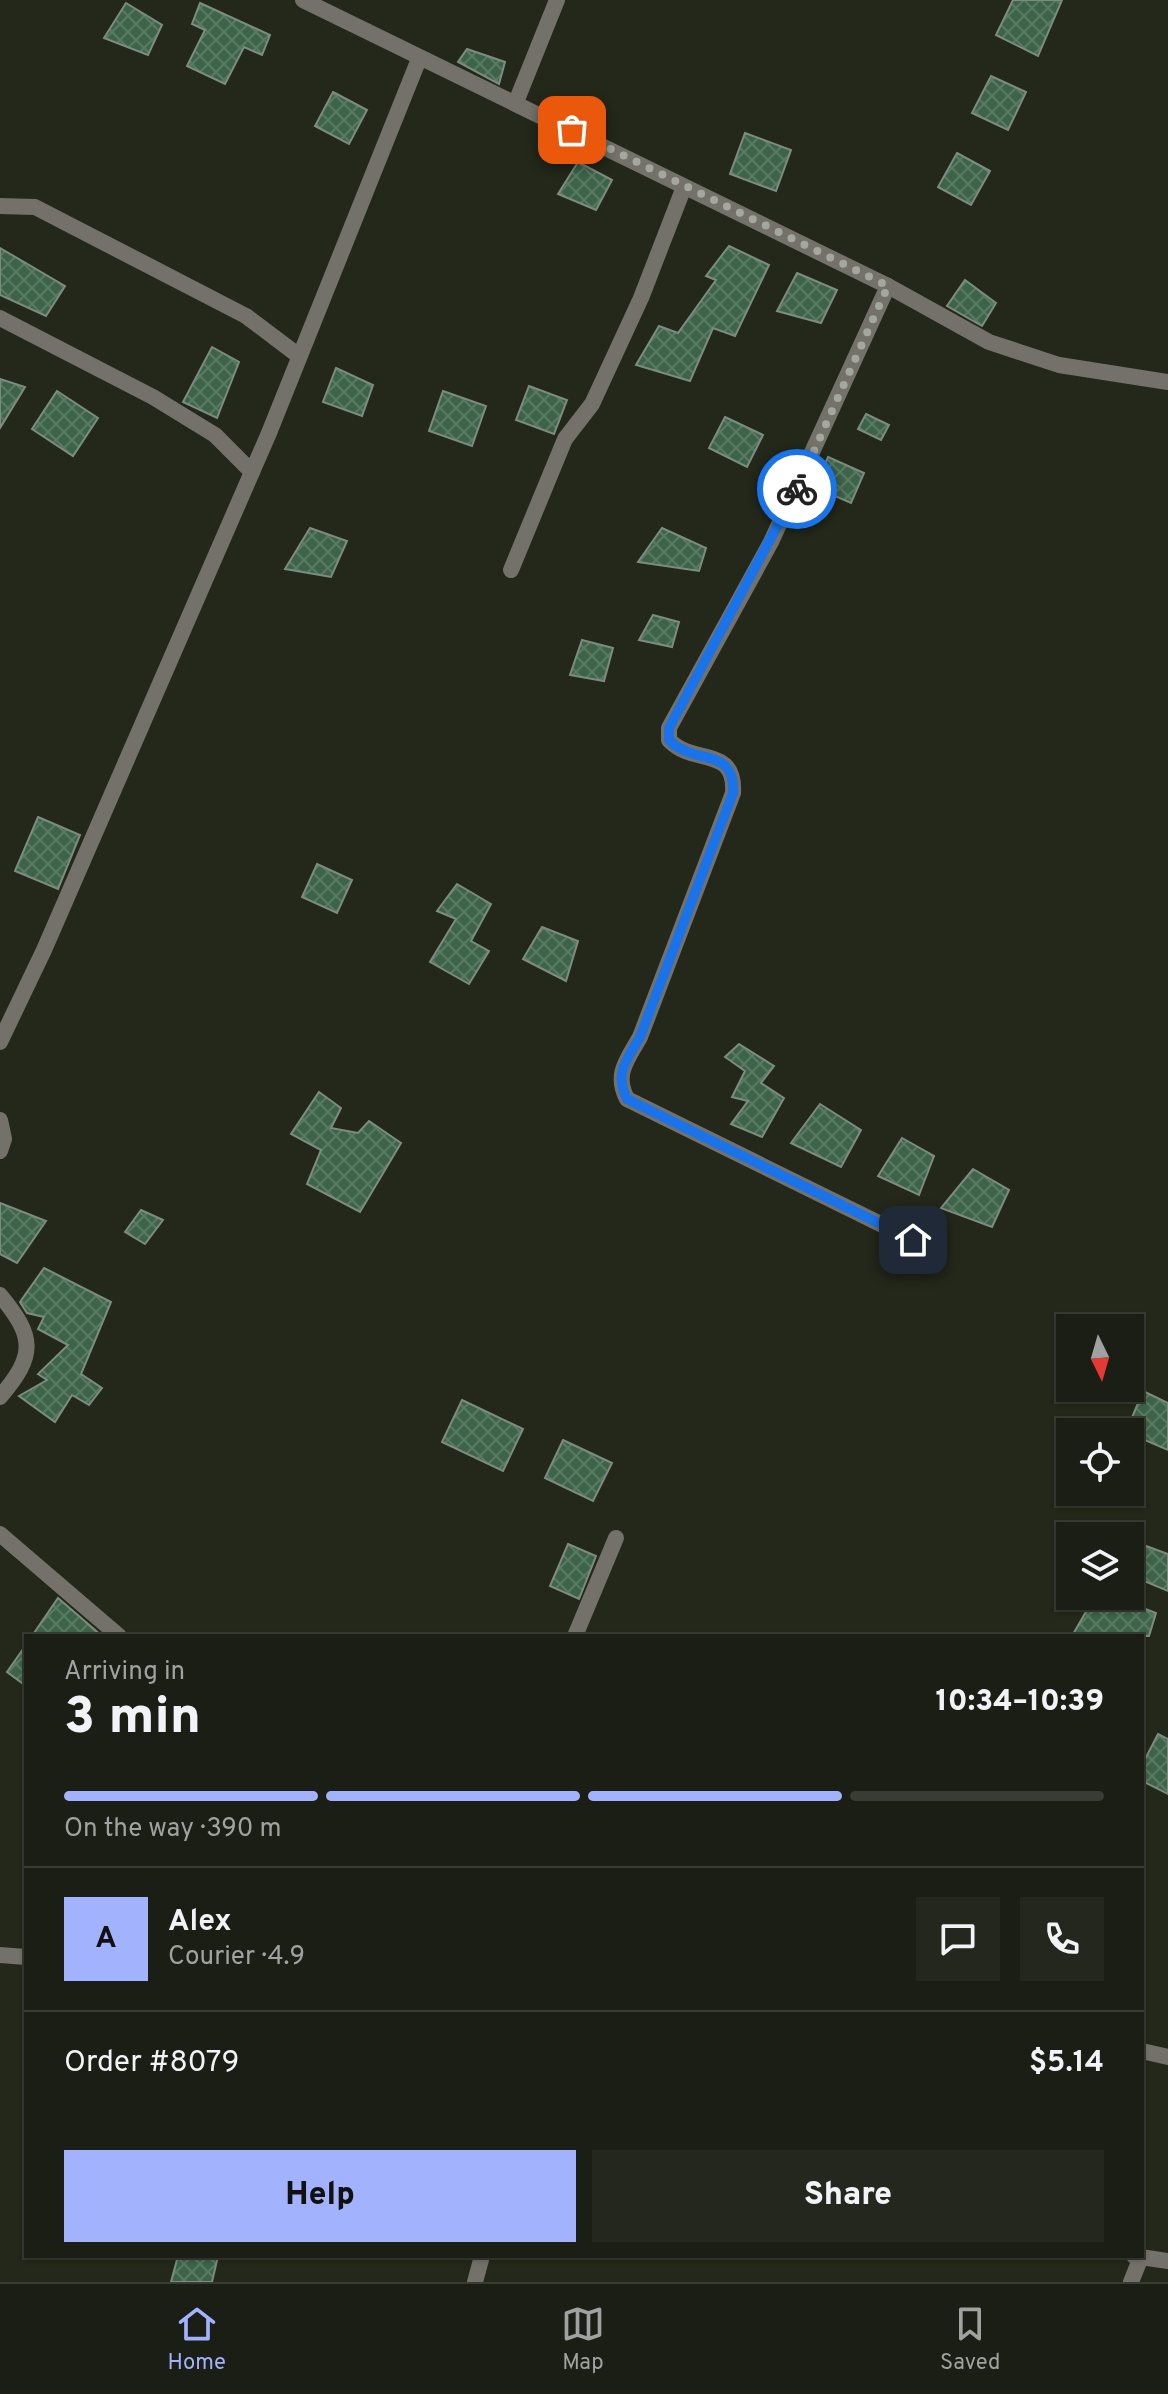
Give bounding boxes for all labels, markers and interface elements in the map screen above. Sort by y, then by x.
pin [538,96,606,164]
icon: bag [550,108,594,152]
courier [757,449,837,529]
icon: bike [775,467,819,511]
pin [879,1206,947,1274]
icon: home [891,1218,935,1262]
north arrow [1056,1314,1144,1402]
map controls [1056,1314,1144,1610]
button: locate [1056,1418,1144,1506]
button: layers [1056,1522,1144,1610]
text: Arriving in [64,1656,185,1689]
text: 10:34–10:39 [936,1684,1104,1721]
text: 3 min [64,1686,201,1752]
text: On the way · 390 m [64,1813,281,1846]
button: chat [916,1897,1000,1981]
button: phone [1020,1897,1104,1981]
text: Alex [168,1904,232,1941]
text: A [95,1921,117,1958]
text: Courier · 4.9 [168,1941,305,1974]
text: Order #8079 [64,2045,239,2082]
text: $5.14 [1029,2045,1104,2082]
button: Help [64,2150,576,2242]
button: Share [592,2150,1104,2242]
tab: Home [168,2302,226,2377]
tab: Map [561,2302,605,2377]
tab: Saved [940,2302,1000,2377]

